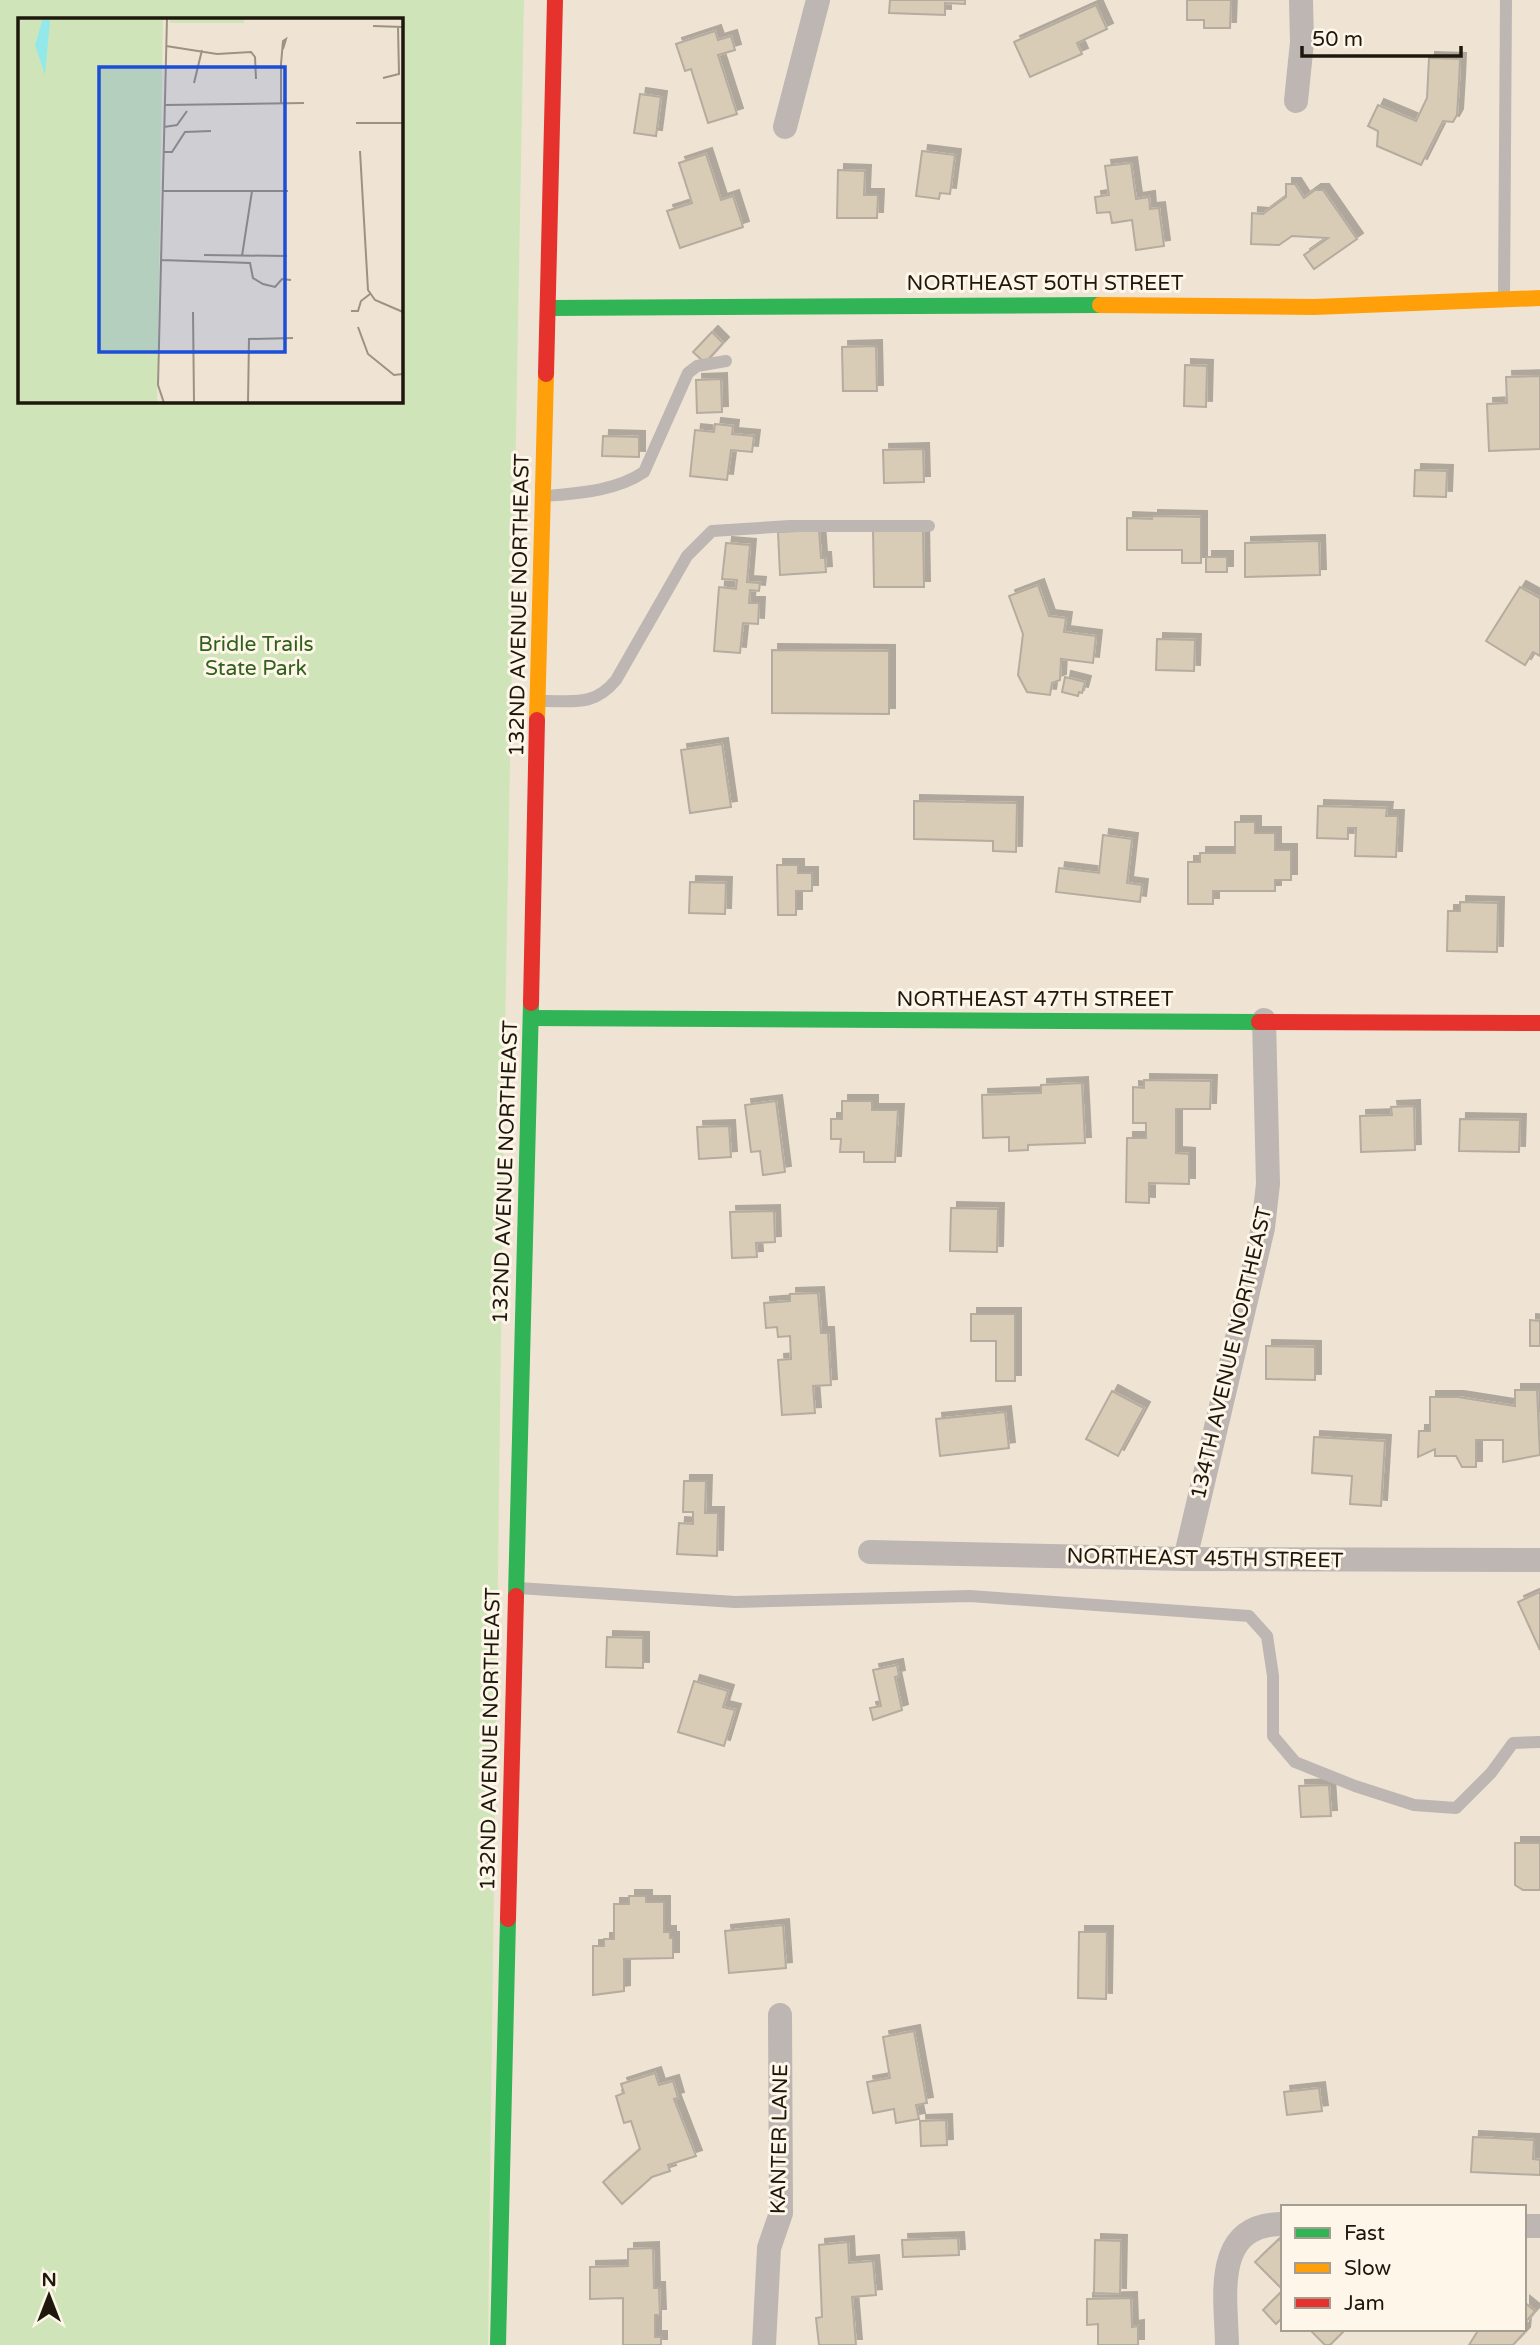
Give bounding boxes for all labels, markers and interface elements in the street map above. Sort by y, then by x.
scale bar [1302,14,1461,58]
inset map [18,18,402,402]
text: 50 m [1312,27,1363,52]
street label: NORTHEAST 50TH STREET [907,271,1184,296]
street label: 132ND AVENUE NORTHEAST [504,453,535,757]
park label: Bridle Trails State Park [198,632,314,681]
street label: NORTHEAST 47TH STREET [897,987,1174,1012]
street label: 132ND AVENUE NORTHEAST [488,1020,523,1324]
street label: 134TH AVENUE NORTHEAST [1186,1204,1277,1502]
street label: NORTHEAST 45TH STREET [1066,1544,1344,1573]
street label: 132ND AVENUE NORTHEAST [475,1587,506,1891]
street label: KANTER LANE [766,2064,793,2214]
legend [1281,2205,1526,2331]
text: Fast [1344,2221,1385,2246]
text: Slow [1344,2256,1392,2281]
north arrow [14,2261,84,2331]
text: N [41,2269,57,2291]
text: Jam [1344,2291,1385,2316]

